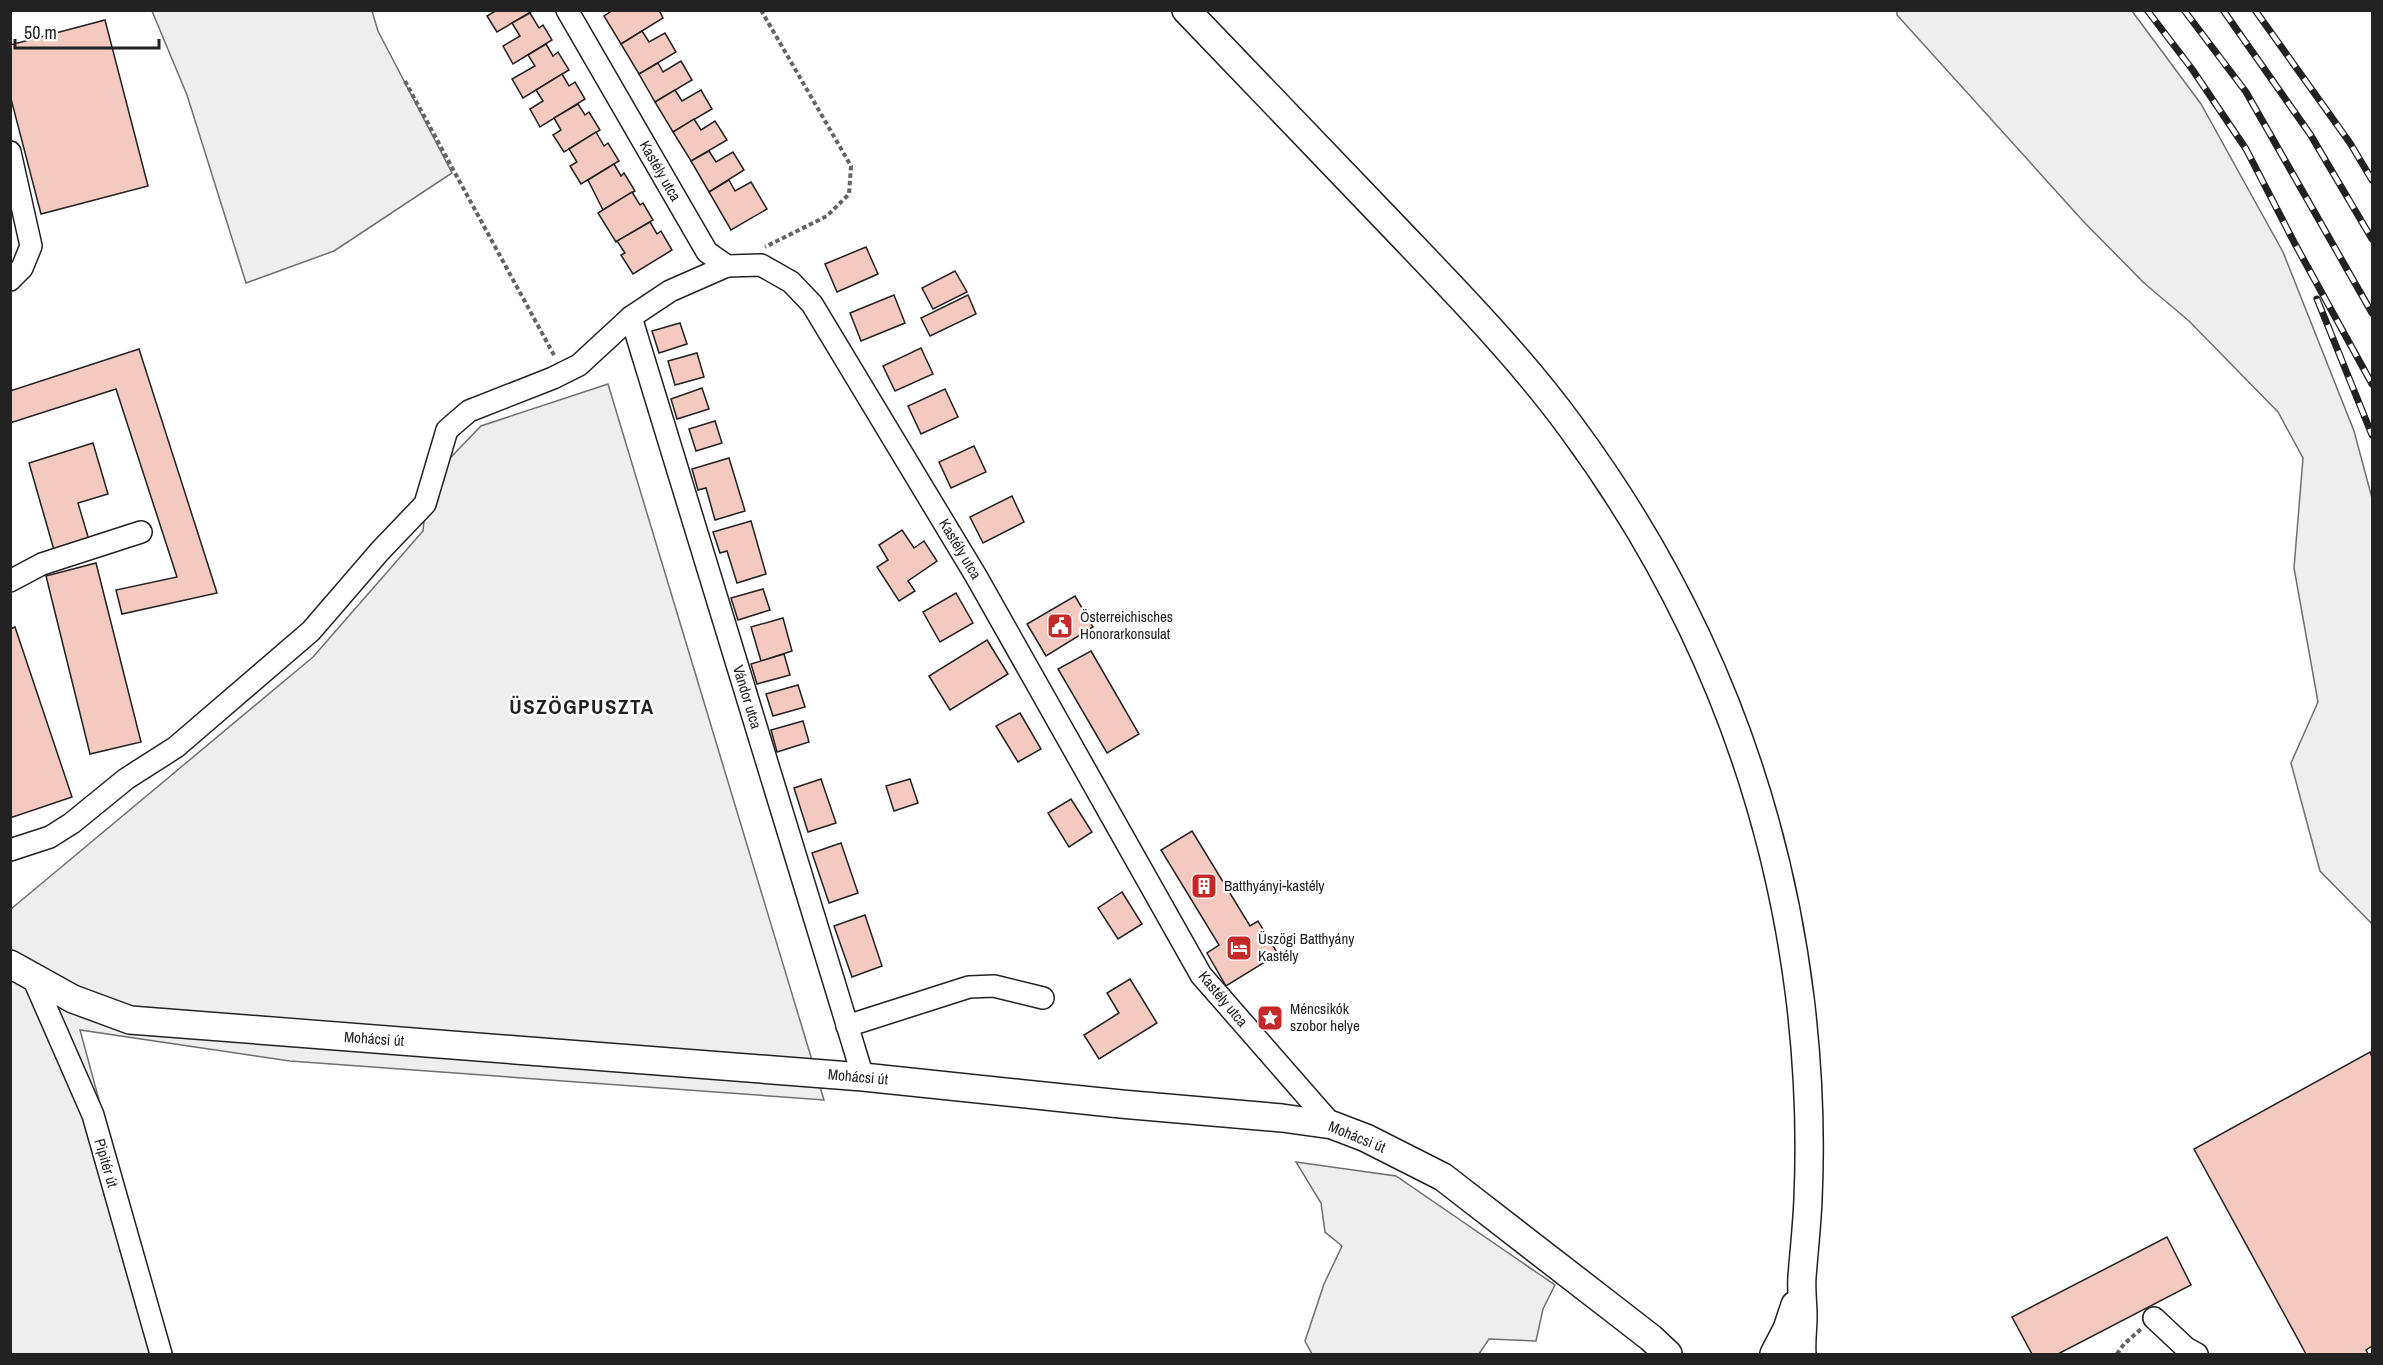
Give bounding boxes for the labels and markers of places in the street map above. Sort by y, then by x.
place label: Österreichisches Honorarkonsulat [1080,606,1173,644]
public building icon: Österreichisches Honorarkonsulat [1045,611,1075,641]
building icon: Batthyányi-kastély [1189,871,1219,901]
place label: Batthyányi-kastély [1224,875,1325,896]
place label: Üszögi Batthyány Kastély [1258,928,1355,966]
hotel icon: Üszögi Batthyány Kastély [1224,933,1254,963]
place label: Méncsikók szobor helye [1290,998,1360,1036]
place icon: Méncsikók szobor helye [1255,1003,1285,1033]

